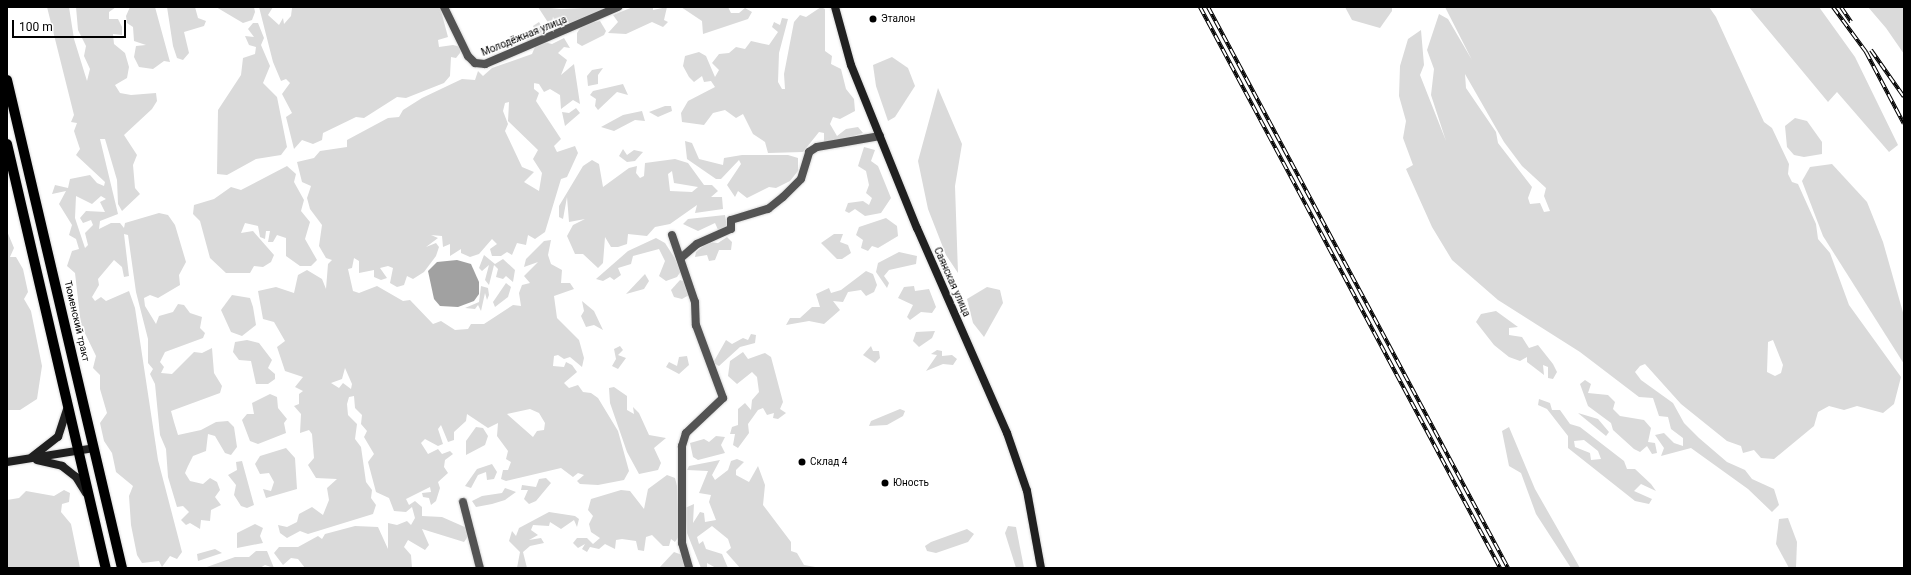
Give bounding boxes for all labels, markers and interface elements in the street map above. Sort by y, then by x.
scale bar [14,12,128,38]
street label: Молодёжная улица [480,13,568,59]
place label: Эталон [881,13,915,25]
marker: Эталон [868,14,878,24]
text: 100 m [19,20,53,34]
street label: Саянская улица [931,245,973,319]
street label: Тюменский тракт [62,279,92,363]
place label: Склад 4 [810,456,847,468]
marker: Склад 4 [797,457,807,467]
place label: Юность [893,477,929,489]
marker: Юность [880,478,890,488]

